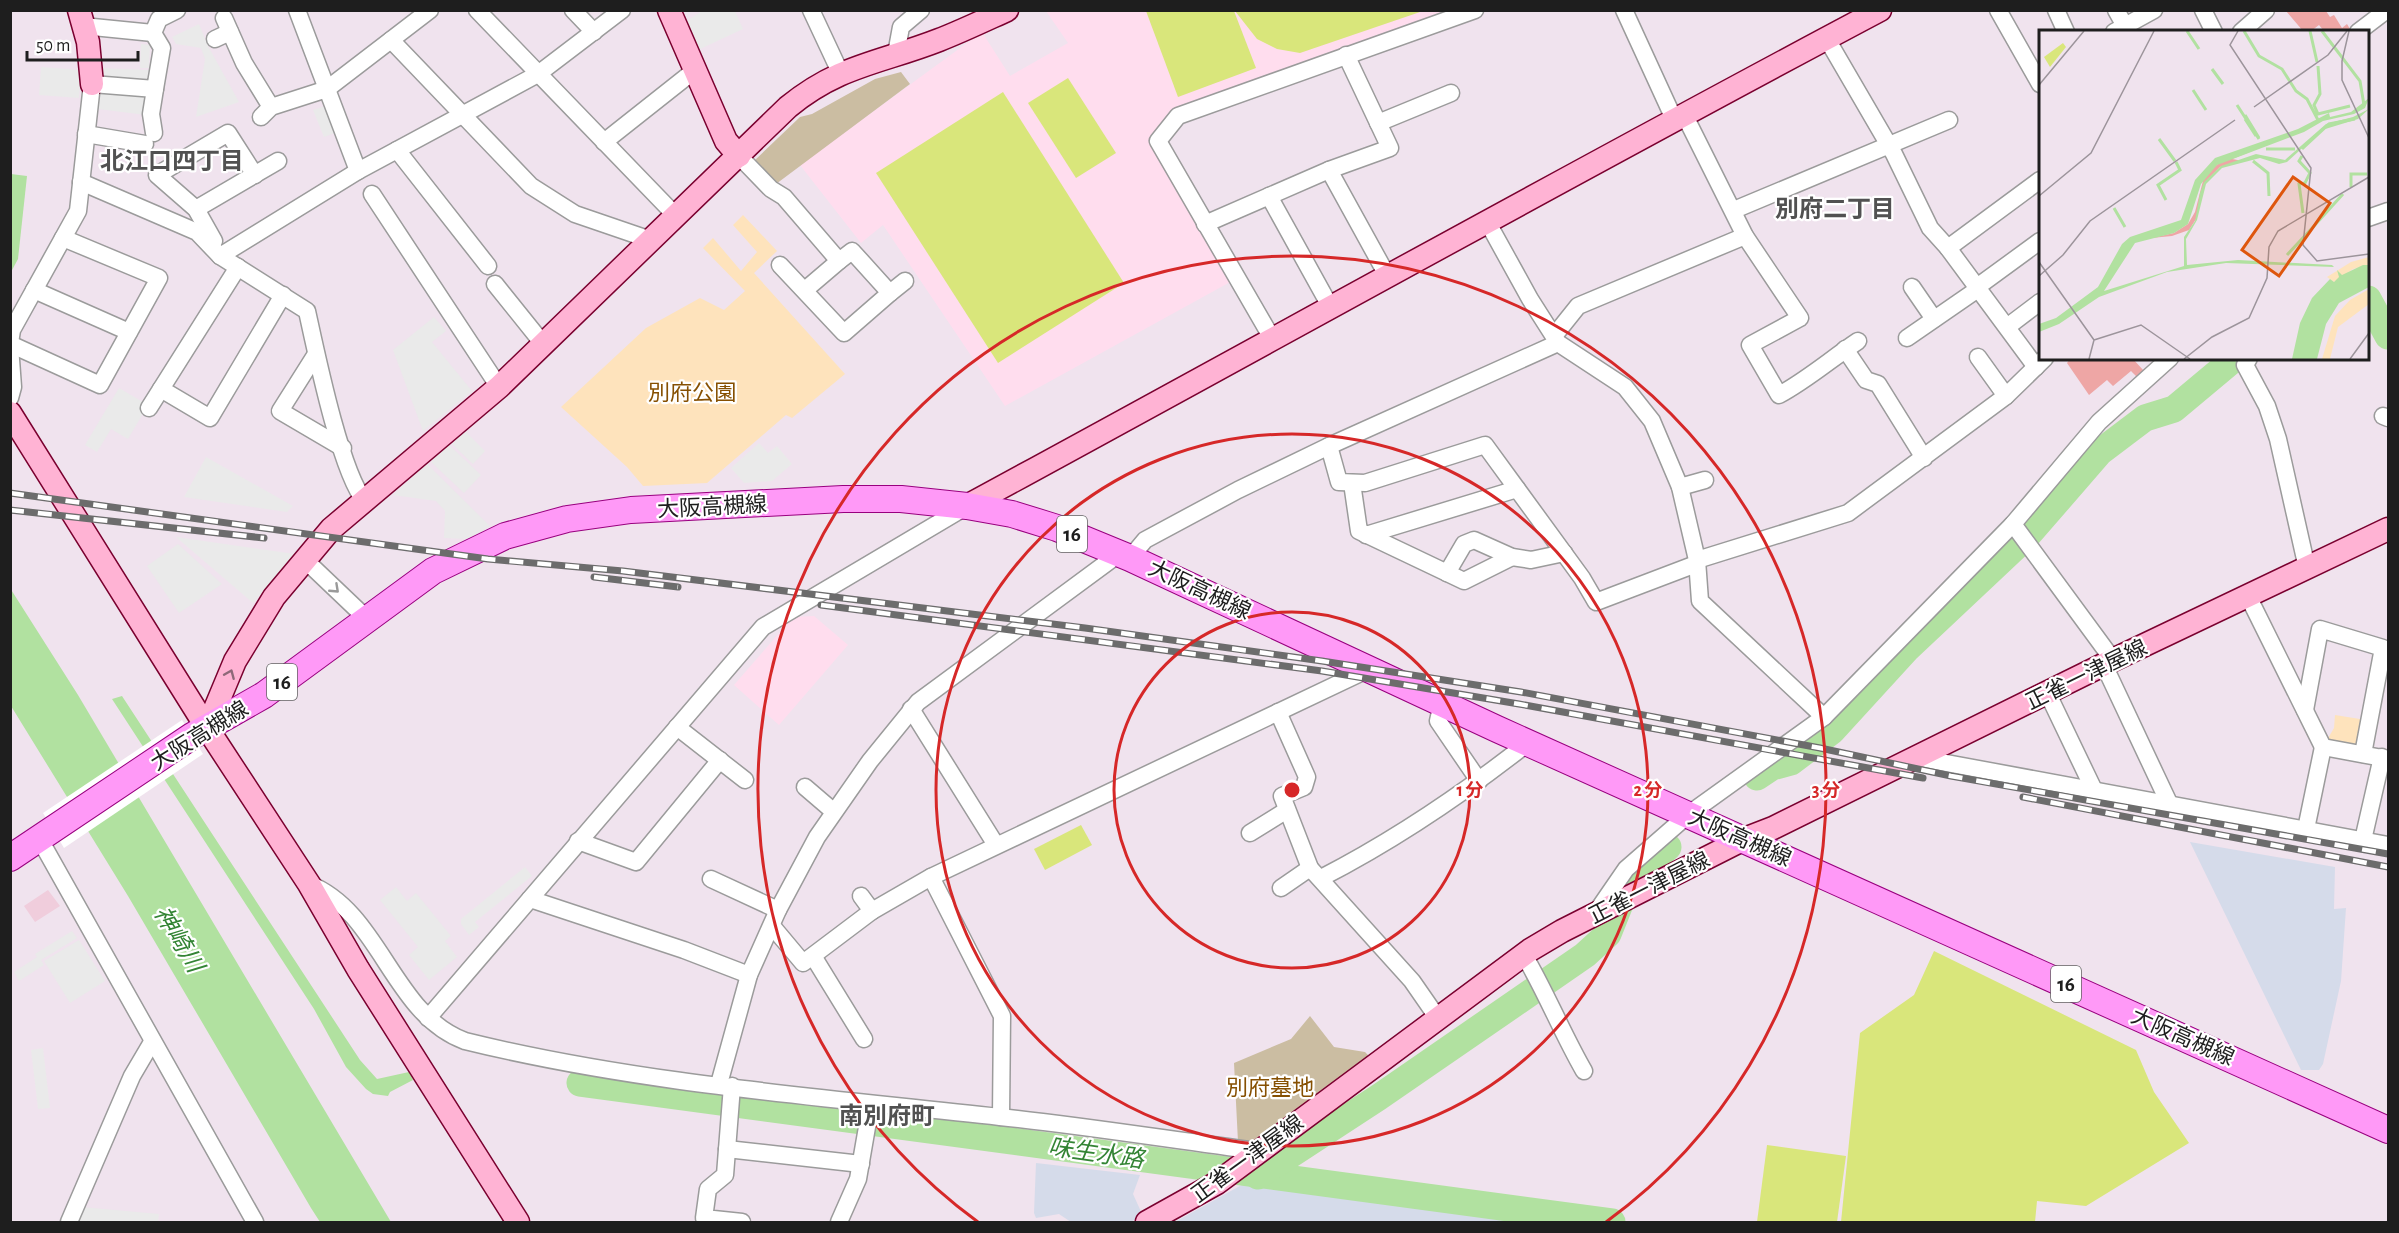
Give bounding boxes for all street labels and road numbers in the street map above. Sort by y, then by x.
street label: 大阪高槻線 [656,492,768,521]
road number: 16 [1057,516,1087,552]
street label: 大阪高槻線 [1145,556,1255,623]
street label: 正雀一津屋線 [2022,635,2151,714]
road number: 16 [267,664,297,700]
street label: 大阪高槻線 [147,697,252,774]
street label: 大阪高槻線 [1685,805,1795,870]
street label: 正雀一津屋線 [1585,847,1713,928]
road number: 16 [2051,966,2081,1002]
street label: 大阪高槻線 [2128,1004,2238,1069]
street label: 正雀一津屋線 [1187,1110,1307,1207]

